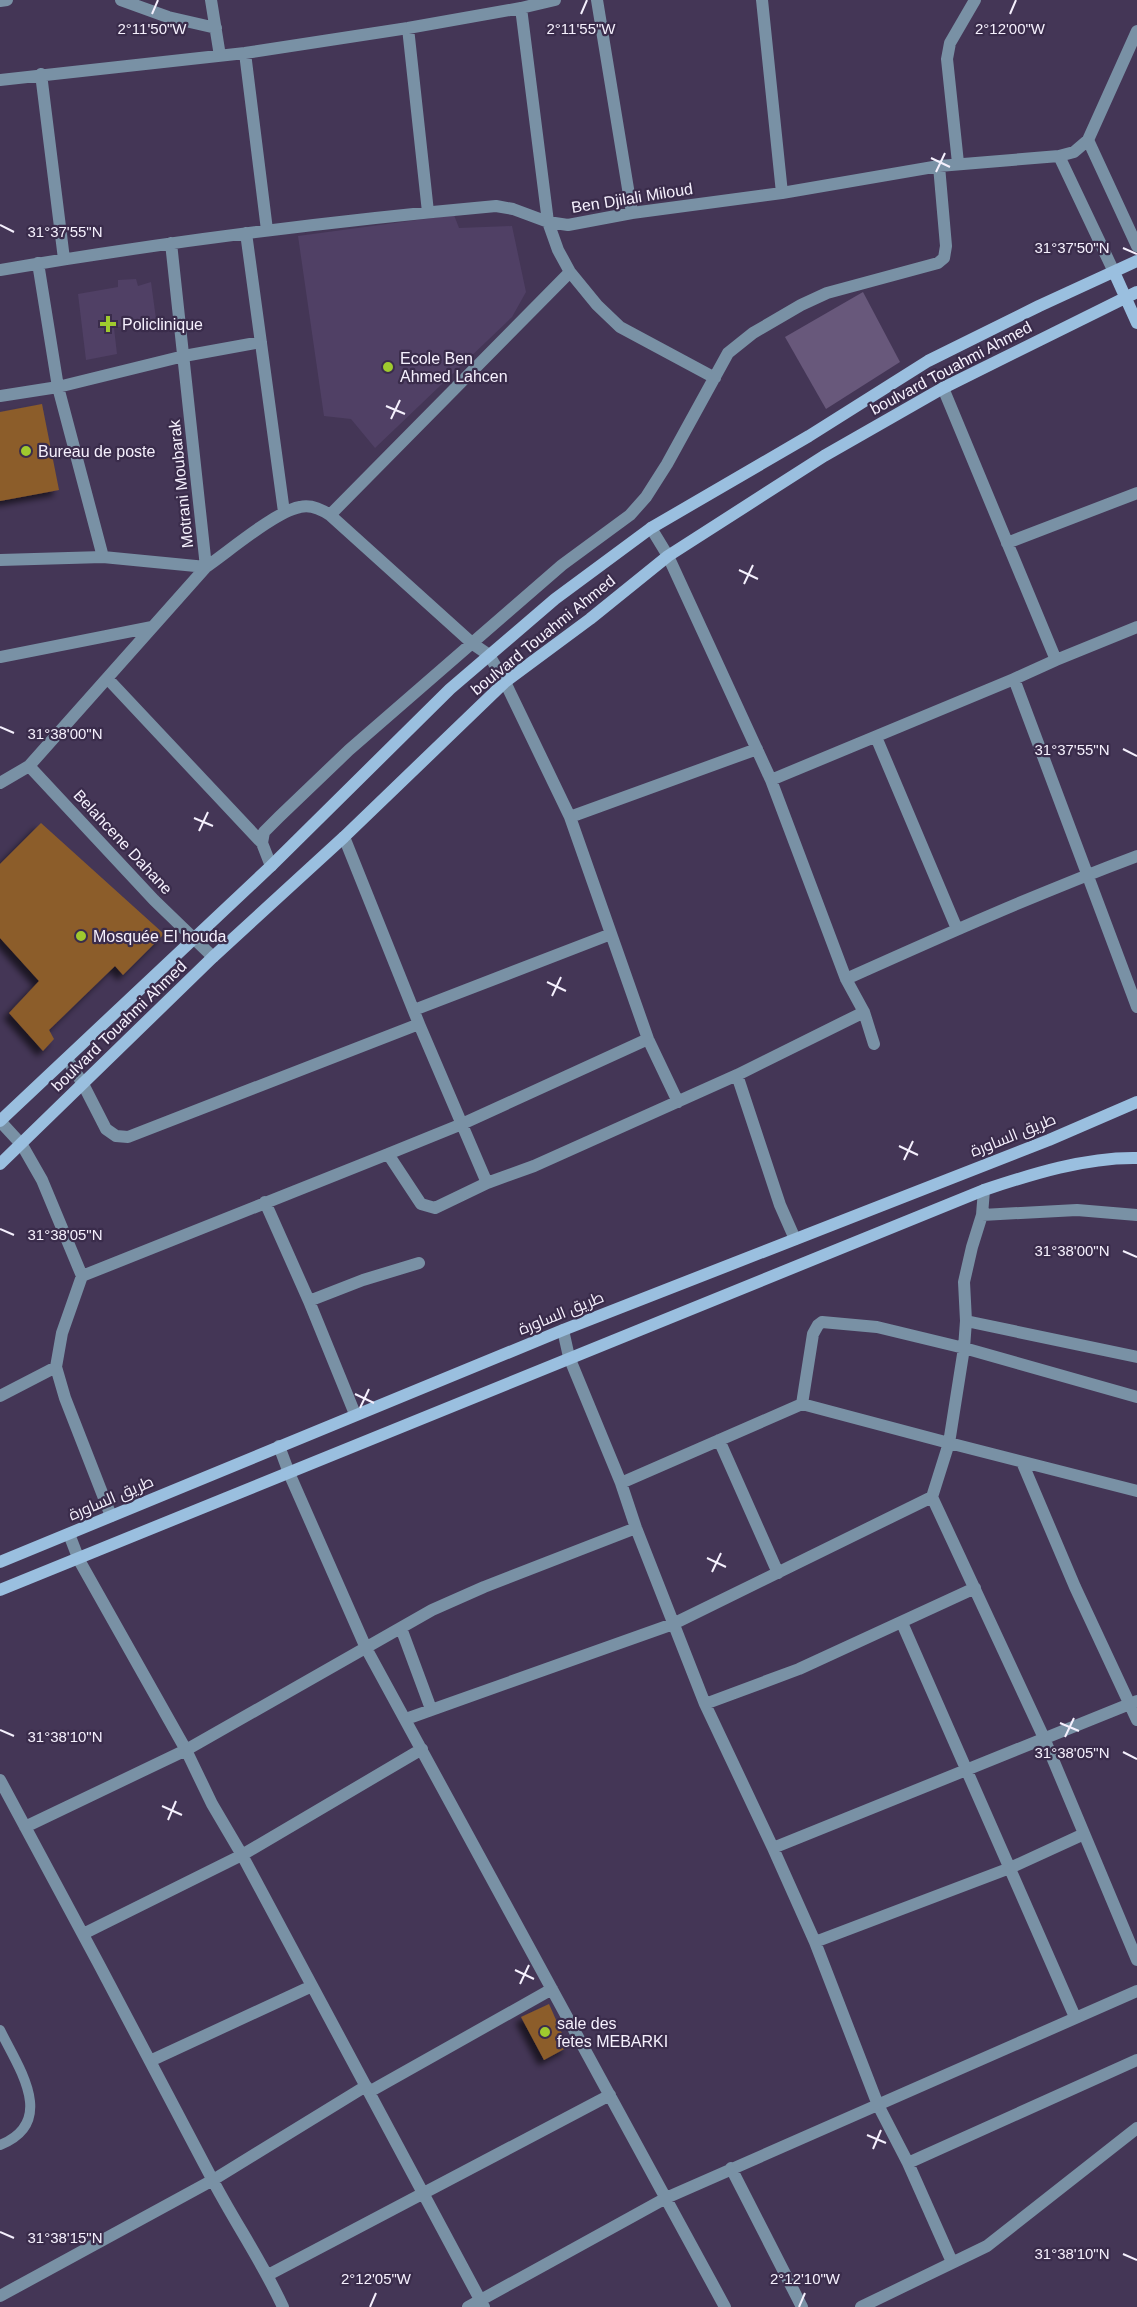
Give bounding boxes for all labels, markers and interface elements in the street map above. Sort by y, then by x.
text: 2°11'50"W [118,20,187,37]
text: 2°11'55"W [547,20,616,37]
text: 2°12'00"W [975,20,1046,37]
street label: Ben Djilali Miloud [570,180,694,216]
text: 31°37'55"N [27,223,103,240]
text: 31°37'50"N [1034,239,1110,256]
marker: Policlinique [99,315,117,333]
place label: Policlinique [122,316,203,333]
street label: boulvard Touahmi Ahmed [867,318,1035,418]
place label: Ecole Ben Ahmed Lahcen [400,350,508,385]
marker: Ecole Ben Ahmed Lahcen [381,360,395,374]
street label: Motrani Moubarak [166,418,196,549]
place label: Bureau de poste [38,443,156,460]
marker: Bureau de poste [19,444,33,458]
street label: boulvard Touahmi Ahmed [468,572,618,698]
text: 31°38'00"N [27,725,103,742]
text: 31°37'55"N [1034,741,1110,758]
street label: Belahcene Dahane [70,786,176,898]
place label: Mosquée El houda [93,928,227,945]
marker: Mosquée El houda [74,929,88,943]
street label: boulvard Touahmi Ahmed [48,957,190,1095]
street label: طريق الساورة [968,1110,1059,1162]
text: 31°38'05"N [27,1226,103,1243]
text: 31°38'00"N [1034,1242,1110,1259]
street label: طريق الساورة [516,1288,607,1340]
street label: طريق الساورة [66,1473,157,1525]
text: 31°38'10"N [27,1728,103,1745]
text: 31°38'05"N [1034,1744,1110,1761]
place label: sale des fetes MEBARKI [557,2015,668,2050]
marker: sale des fetes MEBARKI [538,2025,552,2039]
text: 31°38'15"N [27,2229,103,2246]
text: 31°38'10"N [1034,2245,1110,2262]
text: 2°12'05"W [341,2270,412,2287]
text: 2°12'10"W [770,2270,841,2287]

